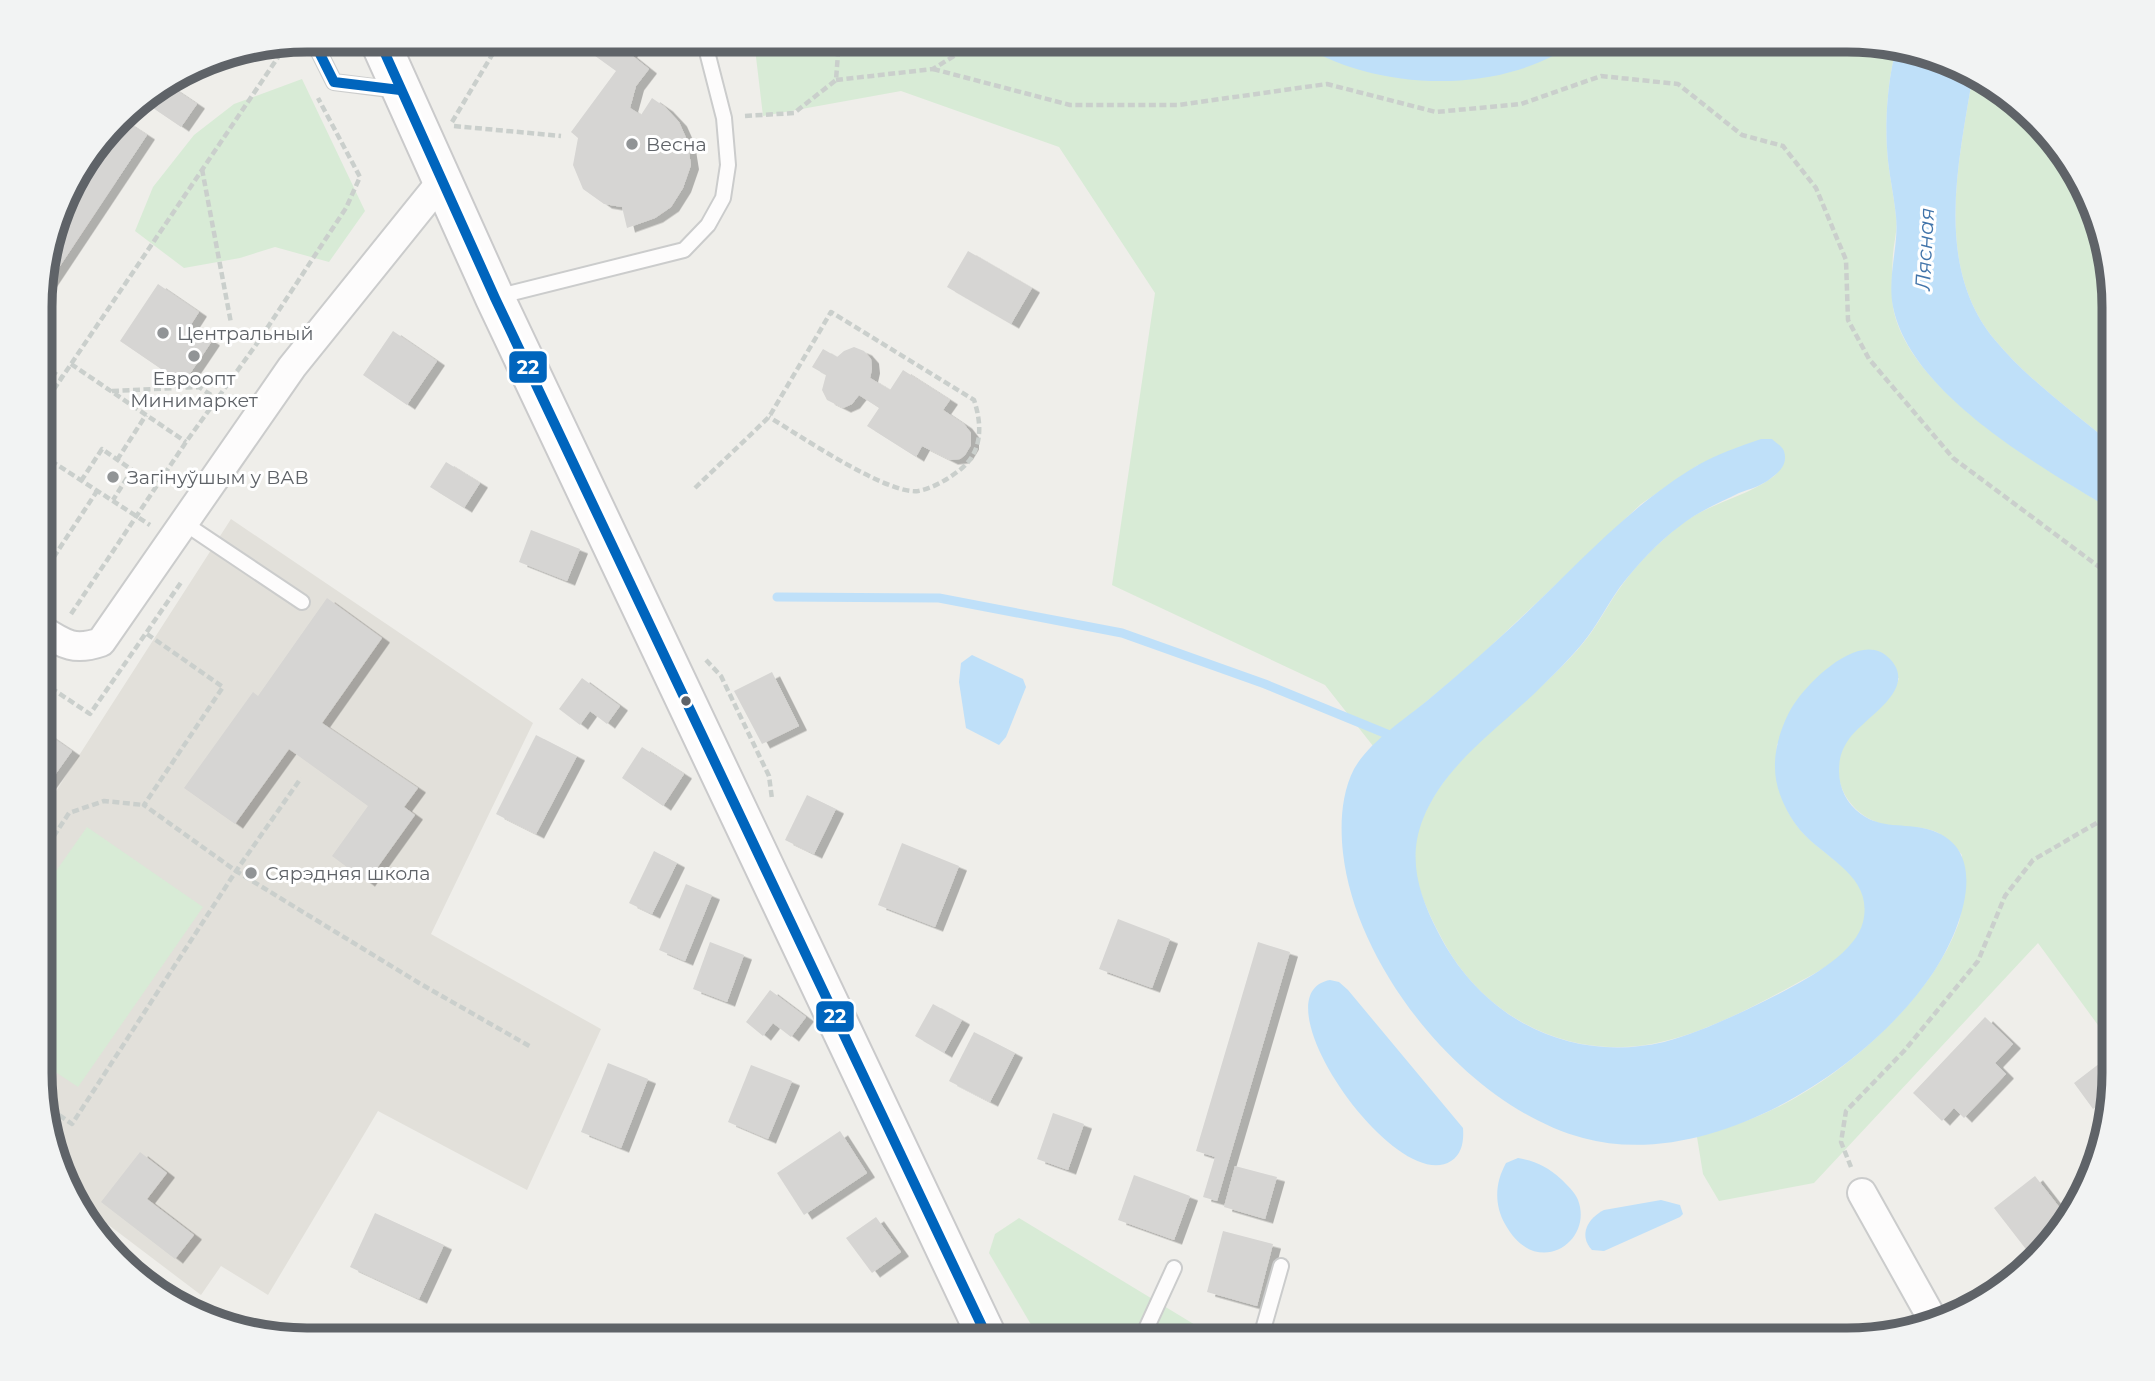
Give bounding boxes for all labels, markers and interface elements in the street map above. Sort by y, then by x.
place label: Весна [646,133,707,156]
marker: Весна [624,136,640,152]
water label: Лясная [1910,207,1939,292]
place label: Центральный [177,322,314,345]
marker: Центральный [155,325,171,341]
marker: Евроопт Минимаркет [186,348,202,364]
line badge: 22 [508,350,548,384]
text: 22 [517,356,539,379]
place label: Евроопт Минимаркет [130,367,258,412]
place label: Загінуўшым у ВАВ [127,466,309,489]
marker: Загінуўшым у ВАВ [105,469,121,485]
unlabelled marker [679,694,693,708]
place label: Сярэдняя школа [265,862,430,885]
marker: Сярэдняя школа [243,865,259,881]
line badge: 22 [815,1000,855,1033]
text: 22 [824,1005,846,1028]

